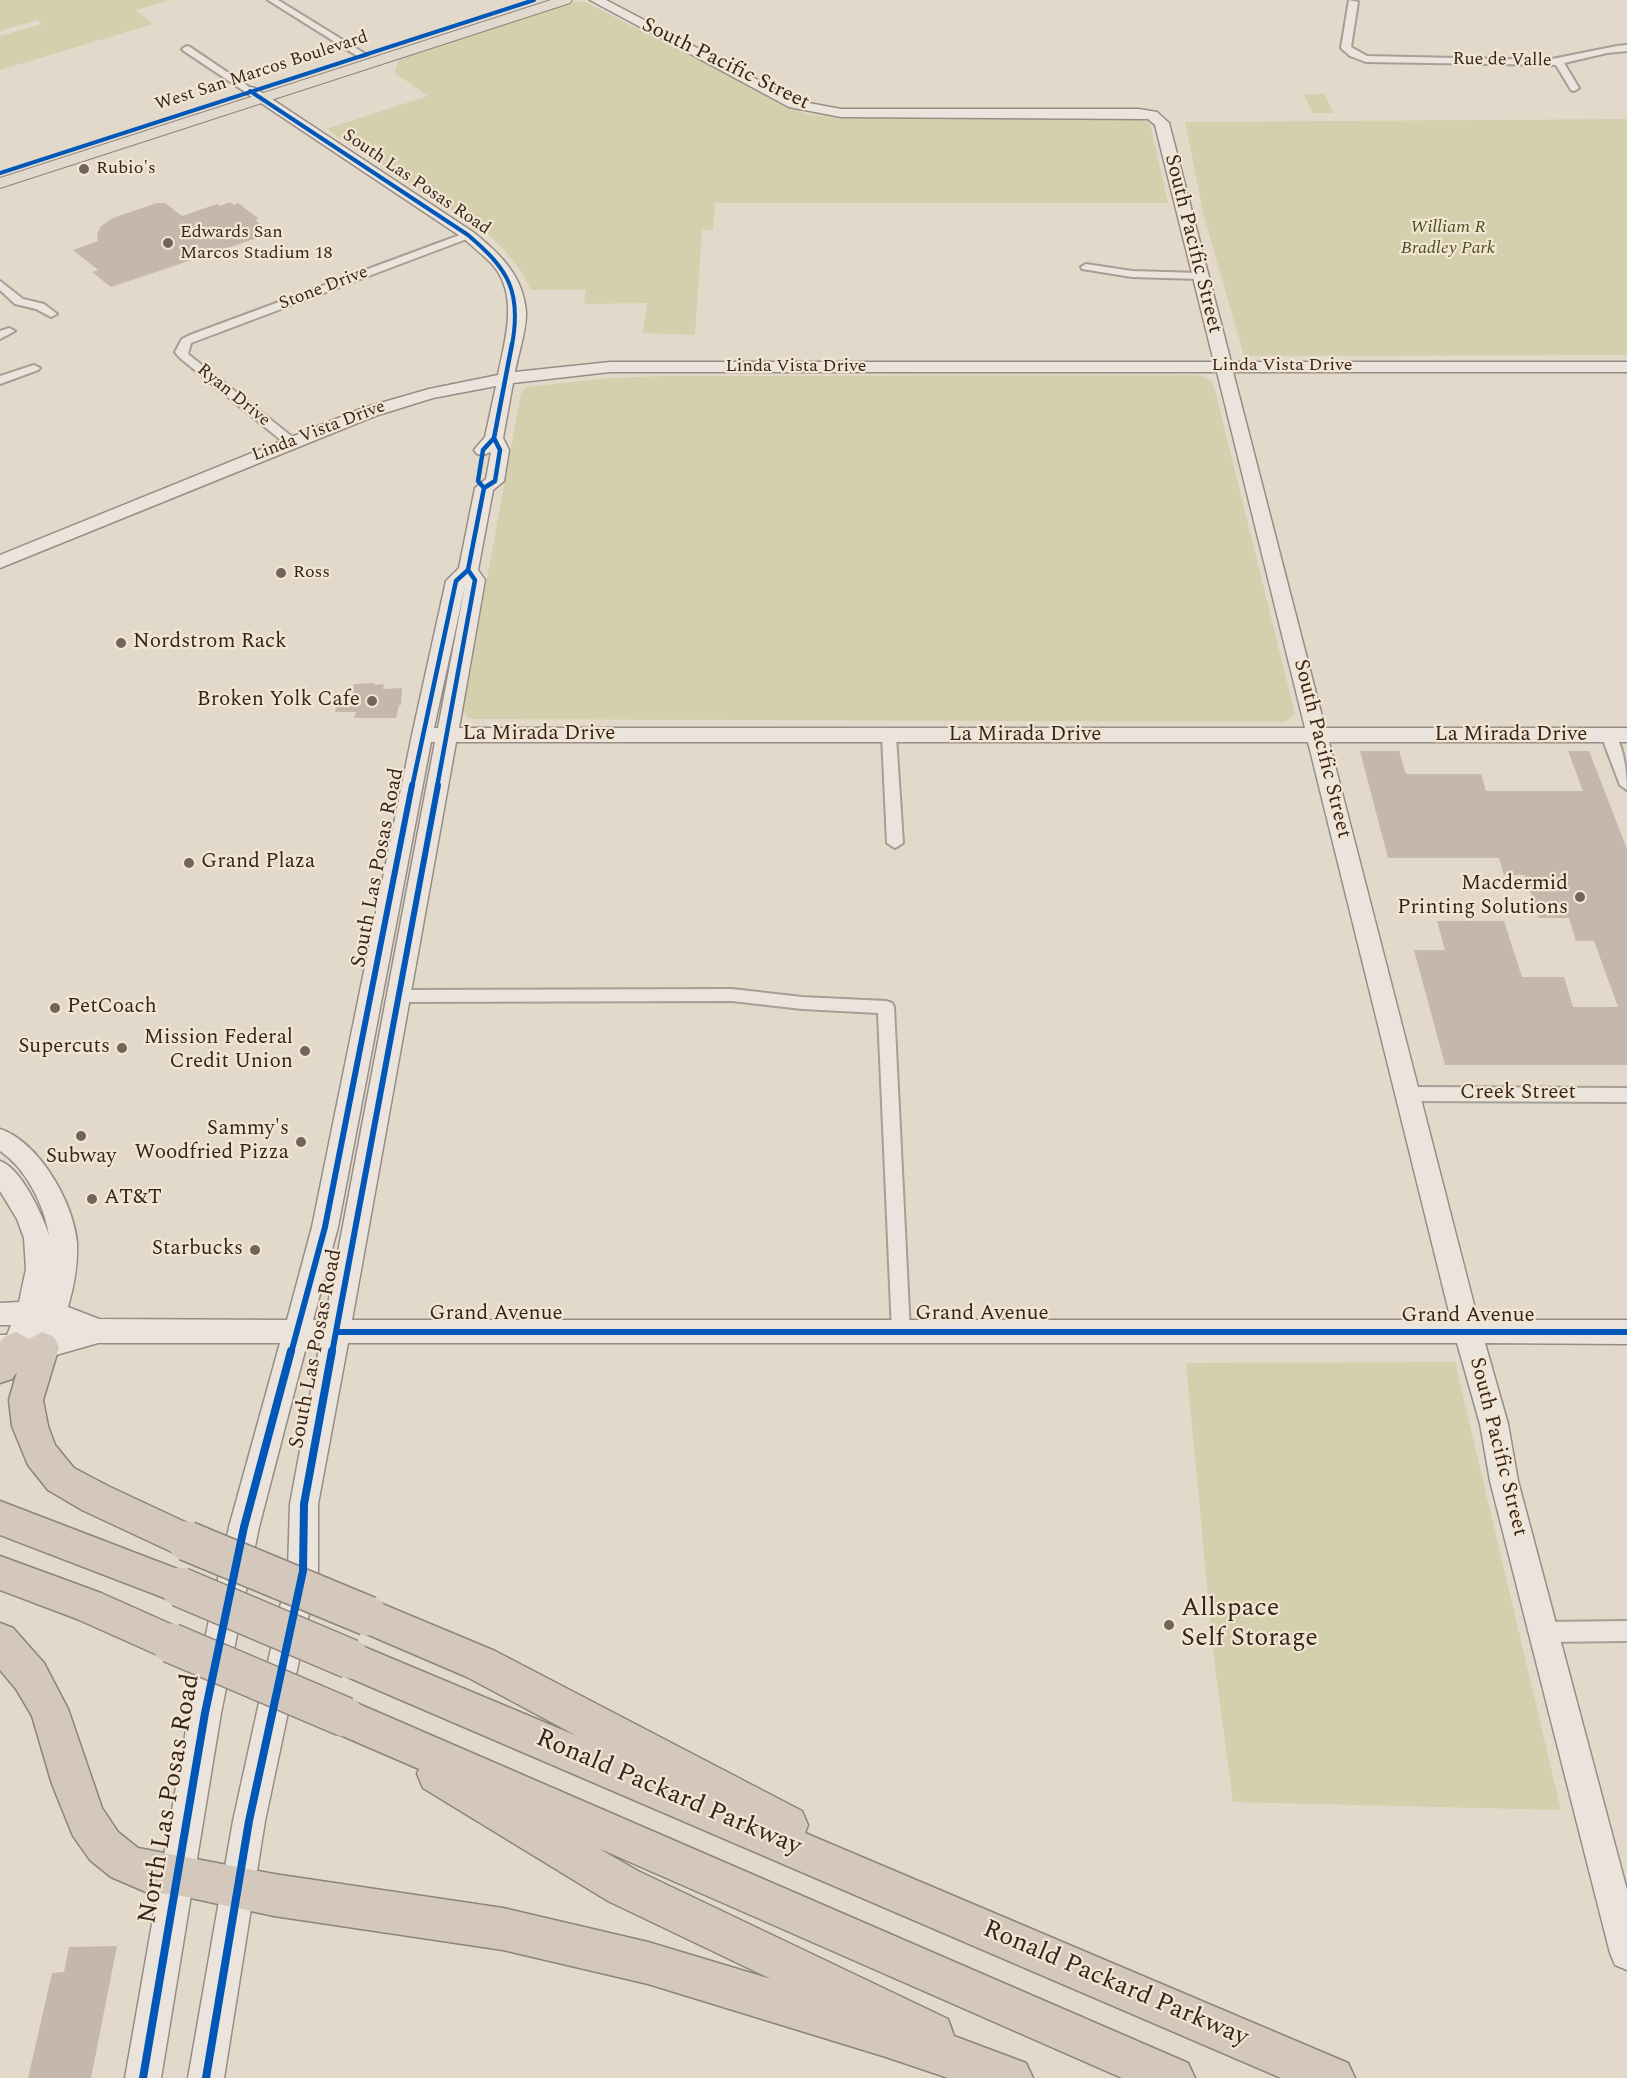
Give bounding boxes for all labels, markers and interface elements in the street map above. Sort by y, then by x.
street label: South Pacific Street [637,13,813,117]
street label: West San Marcos Boulevard [153,27,371,117]
street label: Rue de Valle [1452,49,1552,73]
street label: South Las Posas Road [338,125,494,241]
street label: South Pacific Street [1158,152,1226,336]
place label: Rubio's [96,158,156,180]
marker: Rubio's [77,162,91,176]
park label: William R Bradley Park [1401,217,1495,260]
place label: Edwards San Marcos Stadium 18 [180,222,333,264]
marker: Edwards San Marcos Stadium 18 [161,236,175,250]
street label: Stone Drive [276,262,372,316]
street label: Linda Vista Drive [1211,355,1353,377]
street label: Linda Vista Drive [725,356,867,378]
street label: Ryan Drive [192,360,274,432]
street label: Linda Vista Drive [249,397,389,467]
place label: Ross [293,562,330,584]
marker: Ross [274,566,288,580]
place label: Nordstrom Rack [133,630,287,656]
marker: Nordstrom Rack [114,636,128,650]
street label: South Pacific Street [1287,657,1355,841]
place label: Broken Yolk Cafe [197,688,360,714]
marker: Broken Yolk Cafe [365,694,379,708]
street label: La Mirada Drive [462,722,616,748]
street label: La Mirada Drive [948,723,1102,749]
street label: La Mirada Drive [1434,723,1588,749]
street label: South Las Posas Road [347,766,411,970]
place label: Grand Plaza [201,850,315,876]
marker: Grand Plaza [182,856,196,870]
place label: Macdermid Printing Solutions [1397,872,1568,922]
marker: Macdermid Printing Solutions [1573,890,1587,904]
place label: PetCoach [67,995,157,1021]
marker: PetCoach [48,1001,62,1015]
place label: Mission Federal Credit Union [144,1026,293,1076]
place label: Supercuts [18,1035,110,1061]
marker: Supercuts [115,1041,129,1055]
marker: Mission Federal Credit Union [298,1044,312,1058]
street label: Creek Street [1460,1081,1576,1107]
place label: Sammy's Woodfried Pizza [134,1117,289,1167]
marker: Subway [74,1129,88,1143]
marker: Sammy's Woodfried Pizza [294,1135,308,1149]
place label: Subway [46,1145,116,1171]
place label: AT&T [104,1186,162,1212]
marker: AT&T [85,1192,99,1206]
place label: Starbucks [152,1237,243,1263]
marker: Starbucks [248,1243,262,1257]
street label: South Las Posas Road [285,1247,349,1451]
street label: Grand Avenue [429,1302,563,1328]
street label: Grand Avenue [915,1302,1049,1328]
street label: Grand Avenue [1401,1304,1535,1330]
street label: South Pacific Street [1463,1355,1531,1539]
place label: Allspace Self Storage [1181,1594,1318,1655]
marker: Allspace Self Storage [1162,1618,1176,1632]
street label: North Las Posas Road [134,1672,208,1926]
street label: Ronald Packard Parkway [531,1724,805,1864]
street label: Ronald Packard Parkway [978,1915,1252,2055]

